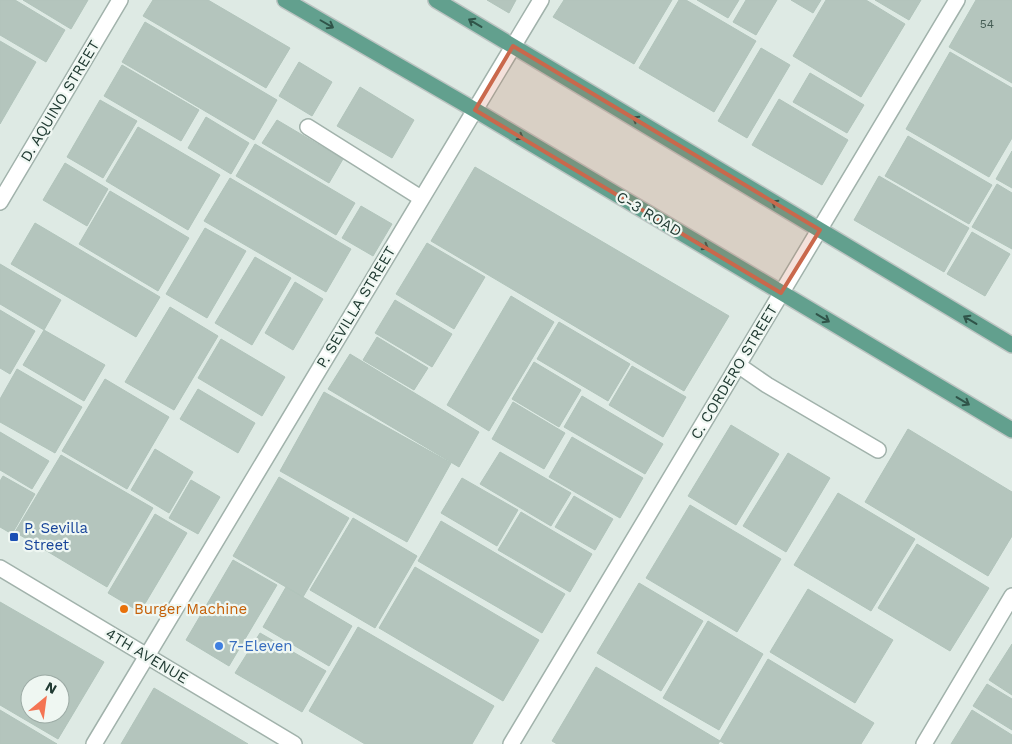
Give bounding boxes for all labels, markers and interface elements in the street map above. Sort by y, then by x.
one-way arrow [468,17,482,27]
house number: 54 [980,17,994,31]
one-way arrow [320,20,334,30]
street label: D. AQUINO STREET [17,37,103,165]
one-way arrow [632,116,646,126]
one-way arrow [509,131,523,141]
street label: C-3 ROAD [613,188,685,240]
one-way arrow [772,199,786,209]
one-way arrow [694,241,708,251]
street label: P. SEVILLA STREET [313,243,399,371]
street label: C. CORDERO STREET [687,301,781,443]
one-way arrow [815,313,829,323]
one-way arrow [964,314,978,324]
one-way arrow [955,396,969,406]
place label: P. Sevilla Street [24,519,89,554]
marker: P. Sevilla Street [8,531,20,543]
place label: Burger Machine [134,600,247,618]
marker: Burger Machine [118,603,130,615]
street label: 4TH AVENUE [103,624,191,688]
place label: 7-Eleven [229,637,293,655]
marker: 7-Eleven [213,640,225,652]
north arrow [20,674,70,724]
text: N [43,678,60,697]

